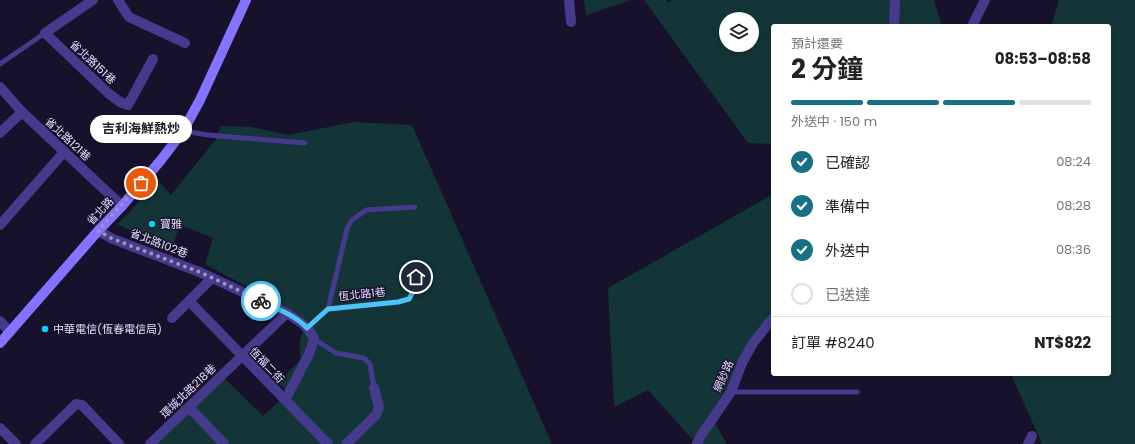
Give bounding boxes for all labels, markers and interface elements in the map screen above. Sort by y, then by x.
map controls [719,12,759,52]
button: layers [719,12,759,52]
text: 預計還要 [791,34,843,53]
street label: 省北路151巷 [66,36,120,88]
text: 08:53–08:58 [995,48,1091,69]
text: 2 分鐘 [791,51,863,87]
text: 外送中 · 150 m [791,112,877,131]
street label: 省北路121巷 [42,114,94,164]
callout: 吉利海鮮熱炒 [90,115,192,143]
text: 吉利海鮮熱炒 [102,119,180,138]
icon: check [791,151,813,173]
text: 已確認 [825,152,870,173]
text: 08:24 [1056,152,1091,171]
pin [124,166,158,200]
icon: bag [130,172,152,194]
street label: 省北路 [83,193,117,229]
icon: check [791,195,813,217]
text: 準備中 [825,196,870,217]
text: 08:28 [1056,196,1091,215]
place label: 寶雅 [160,216,182,232]
marker: 寶雅 [147,219,157,229]
street label: 省北路102巷 [128,225,190,261]
icon: check [791,239,813,261]
text: 外送中 [825,240,870,261]
text: 08:36 [1056,240,1091,259]
pin [399,260,433,294]
icon: home [405,266,427,288]
courier [241,281,281,321]
street label: 恆北路1巷 [338,284,386,304]
text: 已送達 [825,284,870,305]
icon: bike [250,290,272,312]
place label: 中華電信(恆春電信局) [53,321,162,337]
marker: 中華電信(恆春電信局) [40,324,50,334]
text: 訂單 #8240 [791,332,875,353]
text: NT$822 [1034,332,1091,353]
street label: 恆福二街 [246,344,288,386]
street label: 網紗路 [709,358,737,394]
street label: 環城北路218巷 [157,360,219,422]

